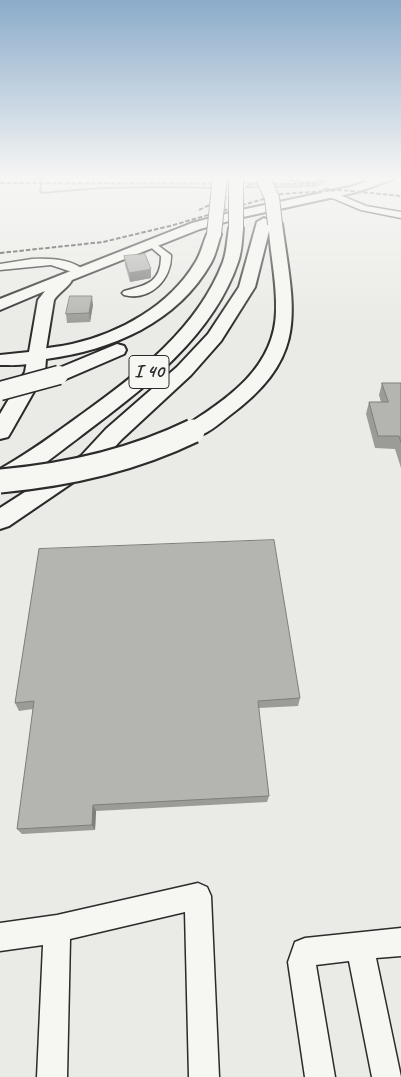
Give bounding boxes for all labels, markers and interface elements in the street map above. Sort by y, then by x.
road number: I 40 [129,356,169,388]

